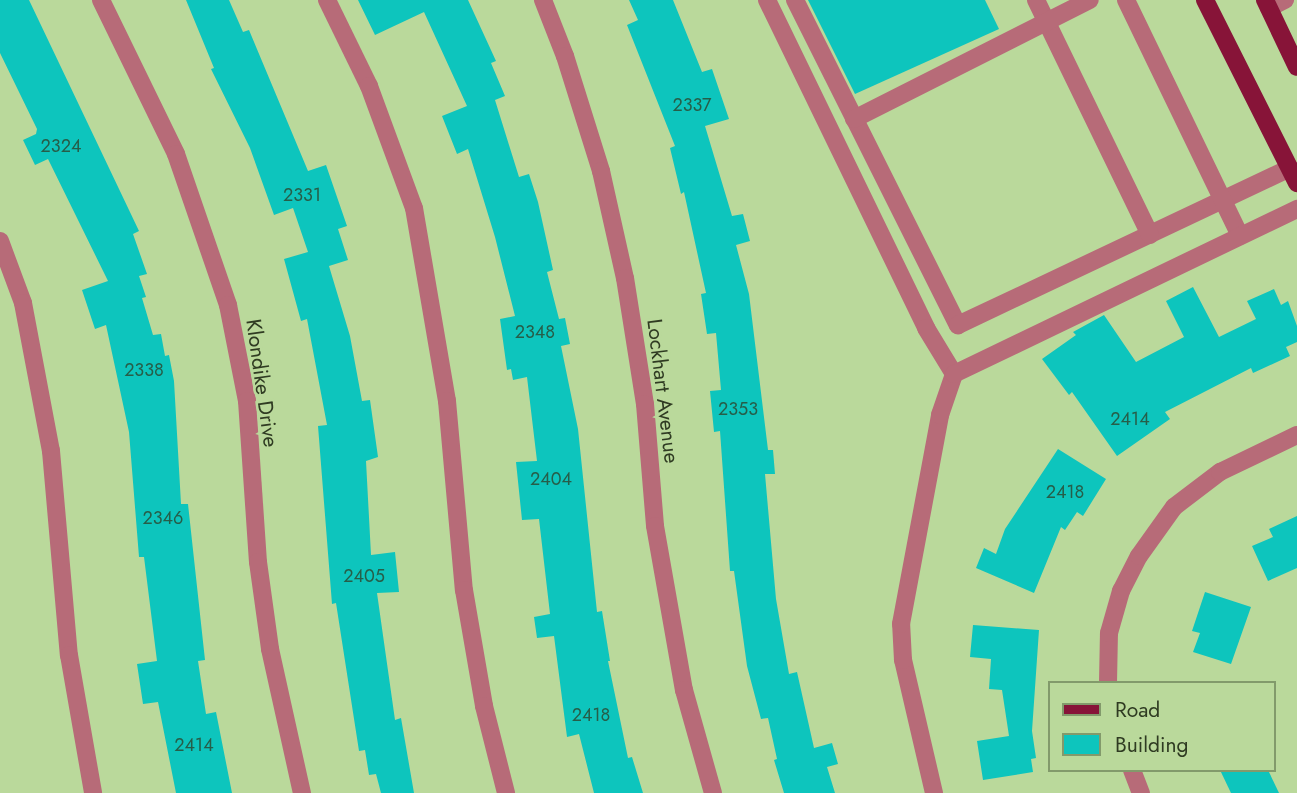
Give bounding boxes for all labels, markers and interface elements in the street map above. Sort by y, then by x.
house number: 2337 [672,94,712,116]
house number: 2324 [41,135,81,157]
house number: 2331 [283,184,321,206]
street label: Klondike Drive [241,317,283,449]
street label: Lockhart Avenue [642,317,684,465]
house number: 2348 [515,321,555,343]
house number: 2338 [124,359,164,381]
house number: 2353 [718,398,758,420]
house number: 2414 [1110,408,1150,430]
house number: 2404 [530,468,572,490]
house number: 2418 [1046,481,1084,503]
house number: 2346 [143,507,183,529]
house number: 2405 [343,565,385,587]
legend [1048,681,1276,772]
text: Road [1115,695,1160,725]
house number: 2418 [572,704,610,726]
text: Building [1115,730,1188,760]
house number: 2414 [174,734,214,756]

